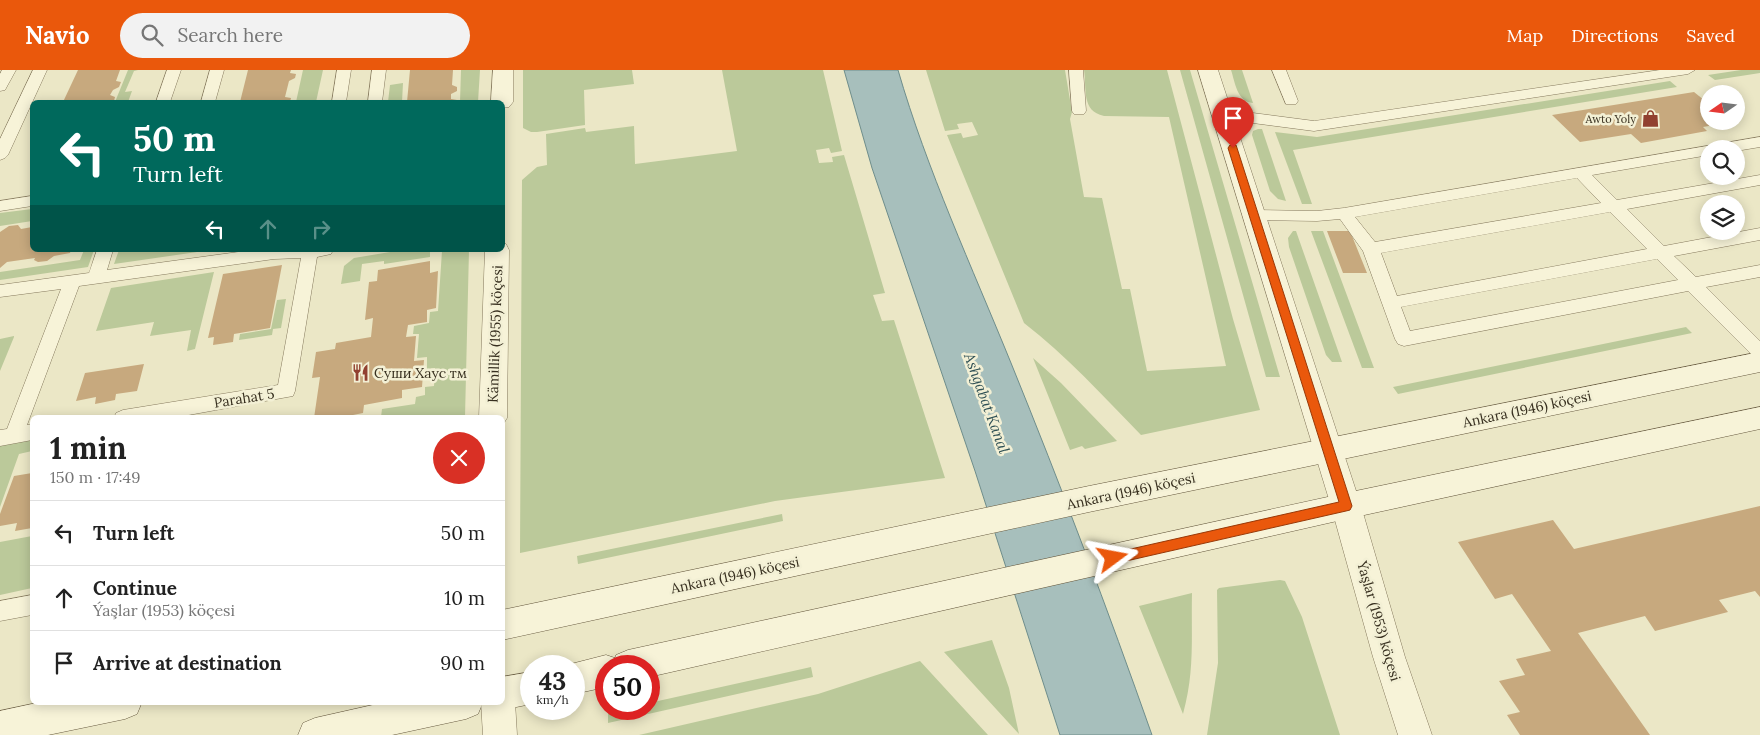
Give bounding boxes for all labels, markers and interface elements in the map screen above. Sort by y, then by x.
search box [120,13,470,58]
text: Navio [25,20,90,51]
icon: search [138,21,166,49]
text: Search here [178,23,283,47]
text: Map [1507,24,1543,47]
text: Directions [1571,24,1658,47]
text: Saved [1686,24,1735,47]
north arrow [1700,85,1745,130]
map controls [1700,85,1745,240]
pin [1212,97,1254,148]
icon: arrive [1219,104,1247,132]
shop icon: Awto Yoly [1640,109,1660,129]
place label: Awto Yoly [1585,112,1636,126]
text: 50 m [133,116,216,161]
icon: left [50,120,115,185]
button: search [1700,140,1745,185]
text: Turn left [133,160,223,188]
button: layers [1700,195,1745,240]
icon: left [201,215,229,243]
icon: ahead [254,215,282,243]
icon: right [307,215,335,243]
street label: Kämillik (1955) köçesi [484,265,506,403]
water label: Ashgabat Kanal [960,349,1014,456]
restaurant icon: Суши Хаус тм [350,363,370,383]
place label: Суши Хаус тм [374,364,467,382]
street label: Parahat 5 [212,384,276,412]
street label: Ankara (1946) köçesi [1460,387,1593,432]
text: 1 min [50,429,127,467]
button: close [433,432,485,484]
text: 150 m · 17:49 [50,467,141,487]
street label: Ankara (1946) köçesi [1064,469,1197,514]
icon: left [50,519,78,547]
text: Turn left [93,521,174,545]
text: 50 m [441,521,485,545]
position arrow [1086,531,1138,583]
street label: Ankara (1946) köçesi [668,553,801,598]
street label: Ýaşlar (1953) köçesi [1353,558,1405,683]
text: Continue [93,576,177,600]
icon: ahead [50,584,78,612]
text: 10 m [444,586,485,610]
text: Ýaşlar (1953) köçesi [93,600,235,620]
icon: arrive [50,649,78,677]
text: Arrive at destination [93,651,282,675]
text: 90 m [440,651,485,675]
speed limit sign: 50 [595,655,660,720]
text: 43 [539,665,566,697]
text: km/h [536,692,569,707]

